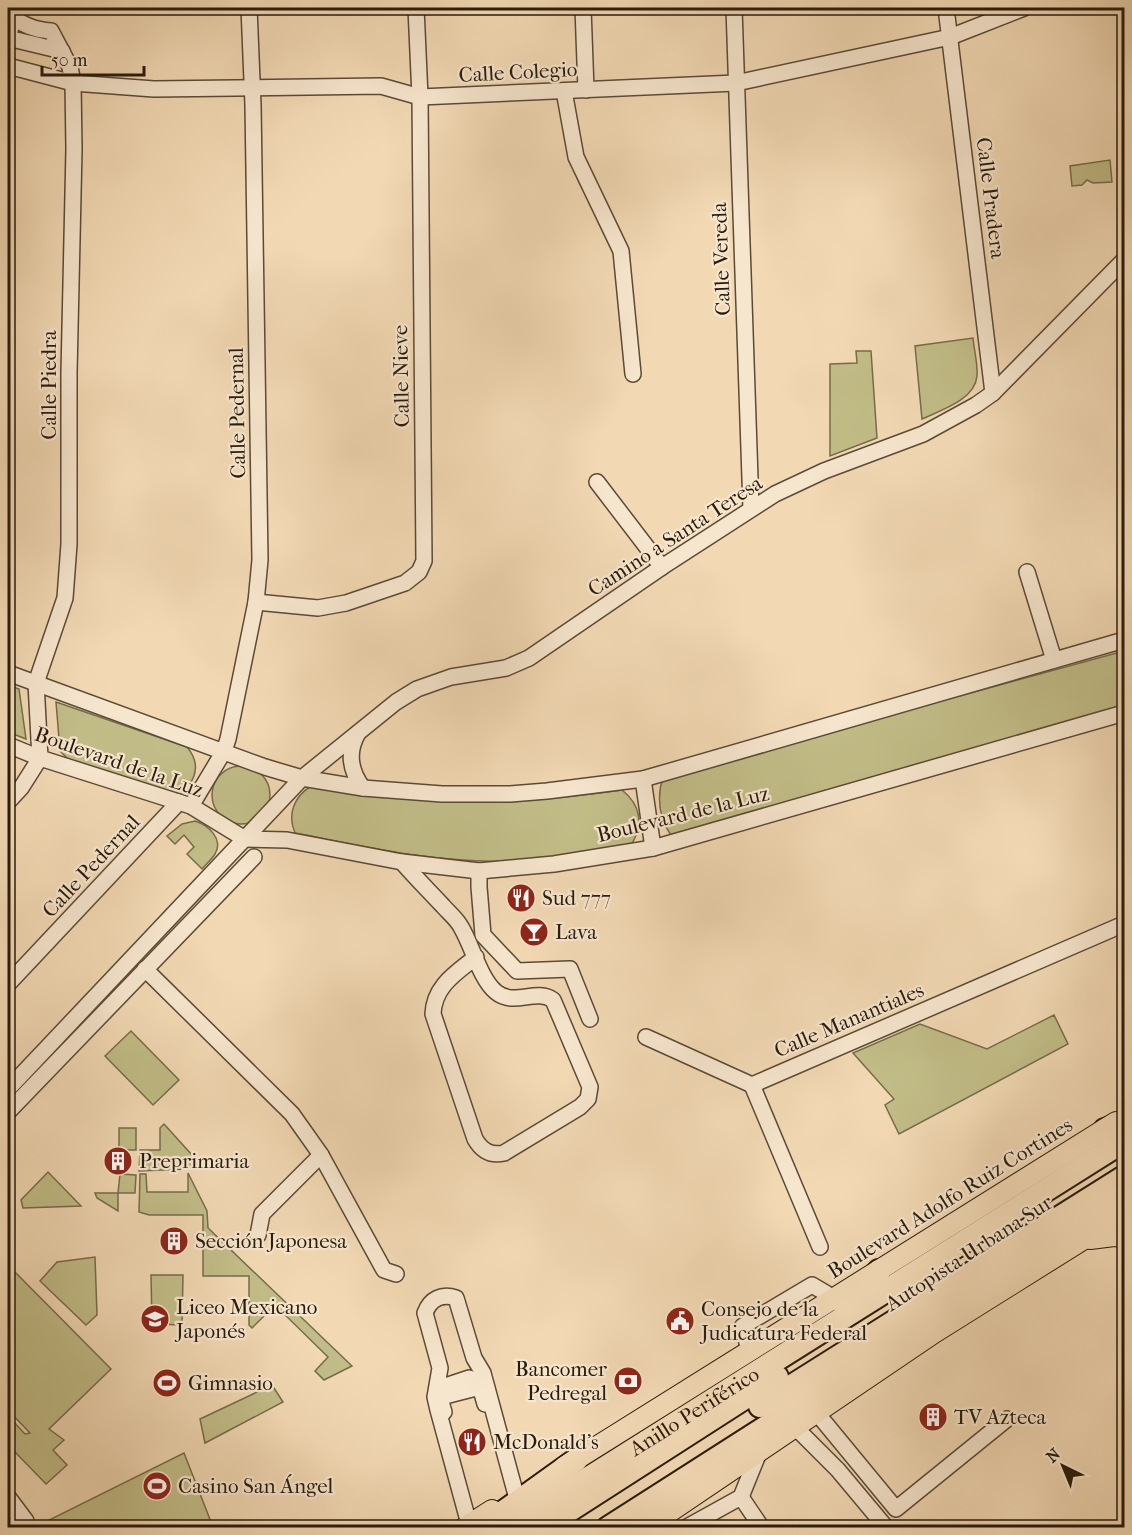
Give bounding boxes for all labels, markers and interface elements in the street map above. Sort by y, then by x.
scale bar [42,39,144,77]
text: 50 m [51,50,88,71]
street label: Calle Colegio [458,57,578,87]
street label: Calle Pradera [972,136,1010,260]
street label: Calle Vereda [707,202,735,316]
street label: Calle Nieve [388,324,414,428]
street label: Calle Piedra [37,330,61,440]
street label: Calle Pedernal [224,347,250,479]
street label: Camino a Santa Teresa [583,471,767,601]
street label: Boulevard de la Luz [32,722,206,802]
street label: Boulevard de la Luz [594,781,772,847]
street label: Calle Pedernal [37,810,145,922]
restaurant icon: Sud 777 [505,882,537,914]
place label: Sud 777 [542,886,611,910]
bar icon: Lava [518,916,550,948]
place label: Lava [555,920,597,944]
street label: Calle Manantiales [771,978,928,1062]
street label: Boulevard Adolfo Ruiz Cortines [823,1112,1077,1283]
building icon: Preprimaria [102,1145,134,1177]
place label: Preprimaria [139,1149,250,1173]
street label: Autopista Urbana Sur [880,1190,1057,1317]
building icon: Sección Japonesa [158,1225,190,1257]
place label: Sección Japonesa [195,1229,347,1253]
place label: Liceo Mexicano Japonés [174,1295,317,1343]
place label: Consejo de la Judicatura Federal [699,1297,867,1345]
school or university icon: Liceo Mexicano Japonés [139,1303,171,1335]
public building icon: Consejo de la Judicatura Federal [664,1305,696,1337]
place label: Bancomer Pedregal [515,1357,607,1405]
street label: Anillo Periférico [624,1362,764,1462]
bank icon: Bancomer Pedregal [612,1365,644,1397]
sports icon: Gimnasio [151,1367,183,1399]
place label: Gimnasio [188,1371,273,1395]
building icon: TV Azteca [917,1401,949,1433]
place label: TV Azteca [954,1405,1047,1429]
restaurant icon: McDonald's [456,1426,488,1458]
place label: McDonald's [493,1430,599,1454]
north arrow [1033,1436,1093,1496]
text: N [1042,1444,1065,1466]
sports icon: Casino San Ángel [141,1470,173,1502]
place label: Casino San Ángel [178,1474,334,1498]

